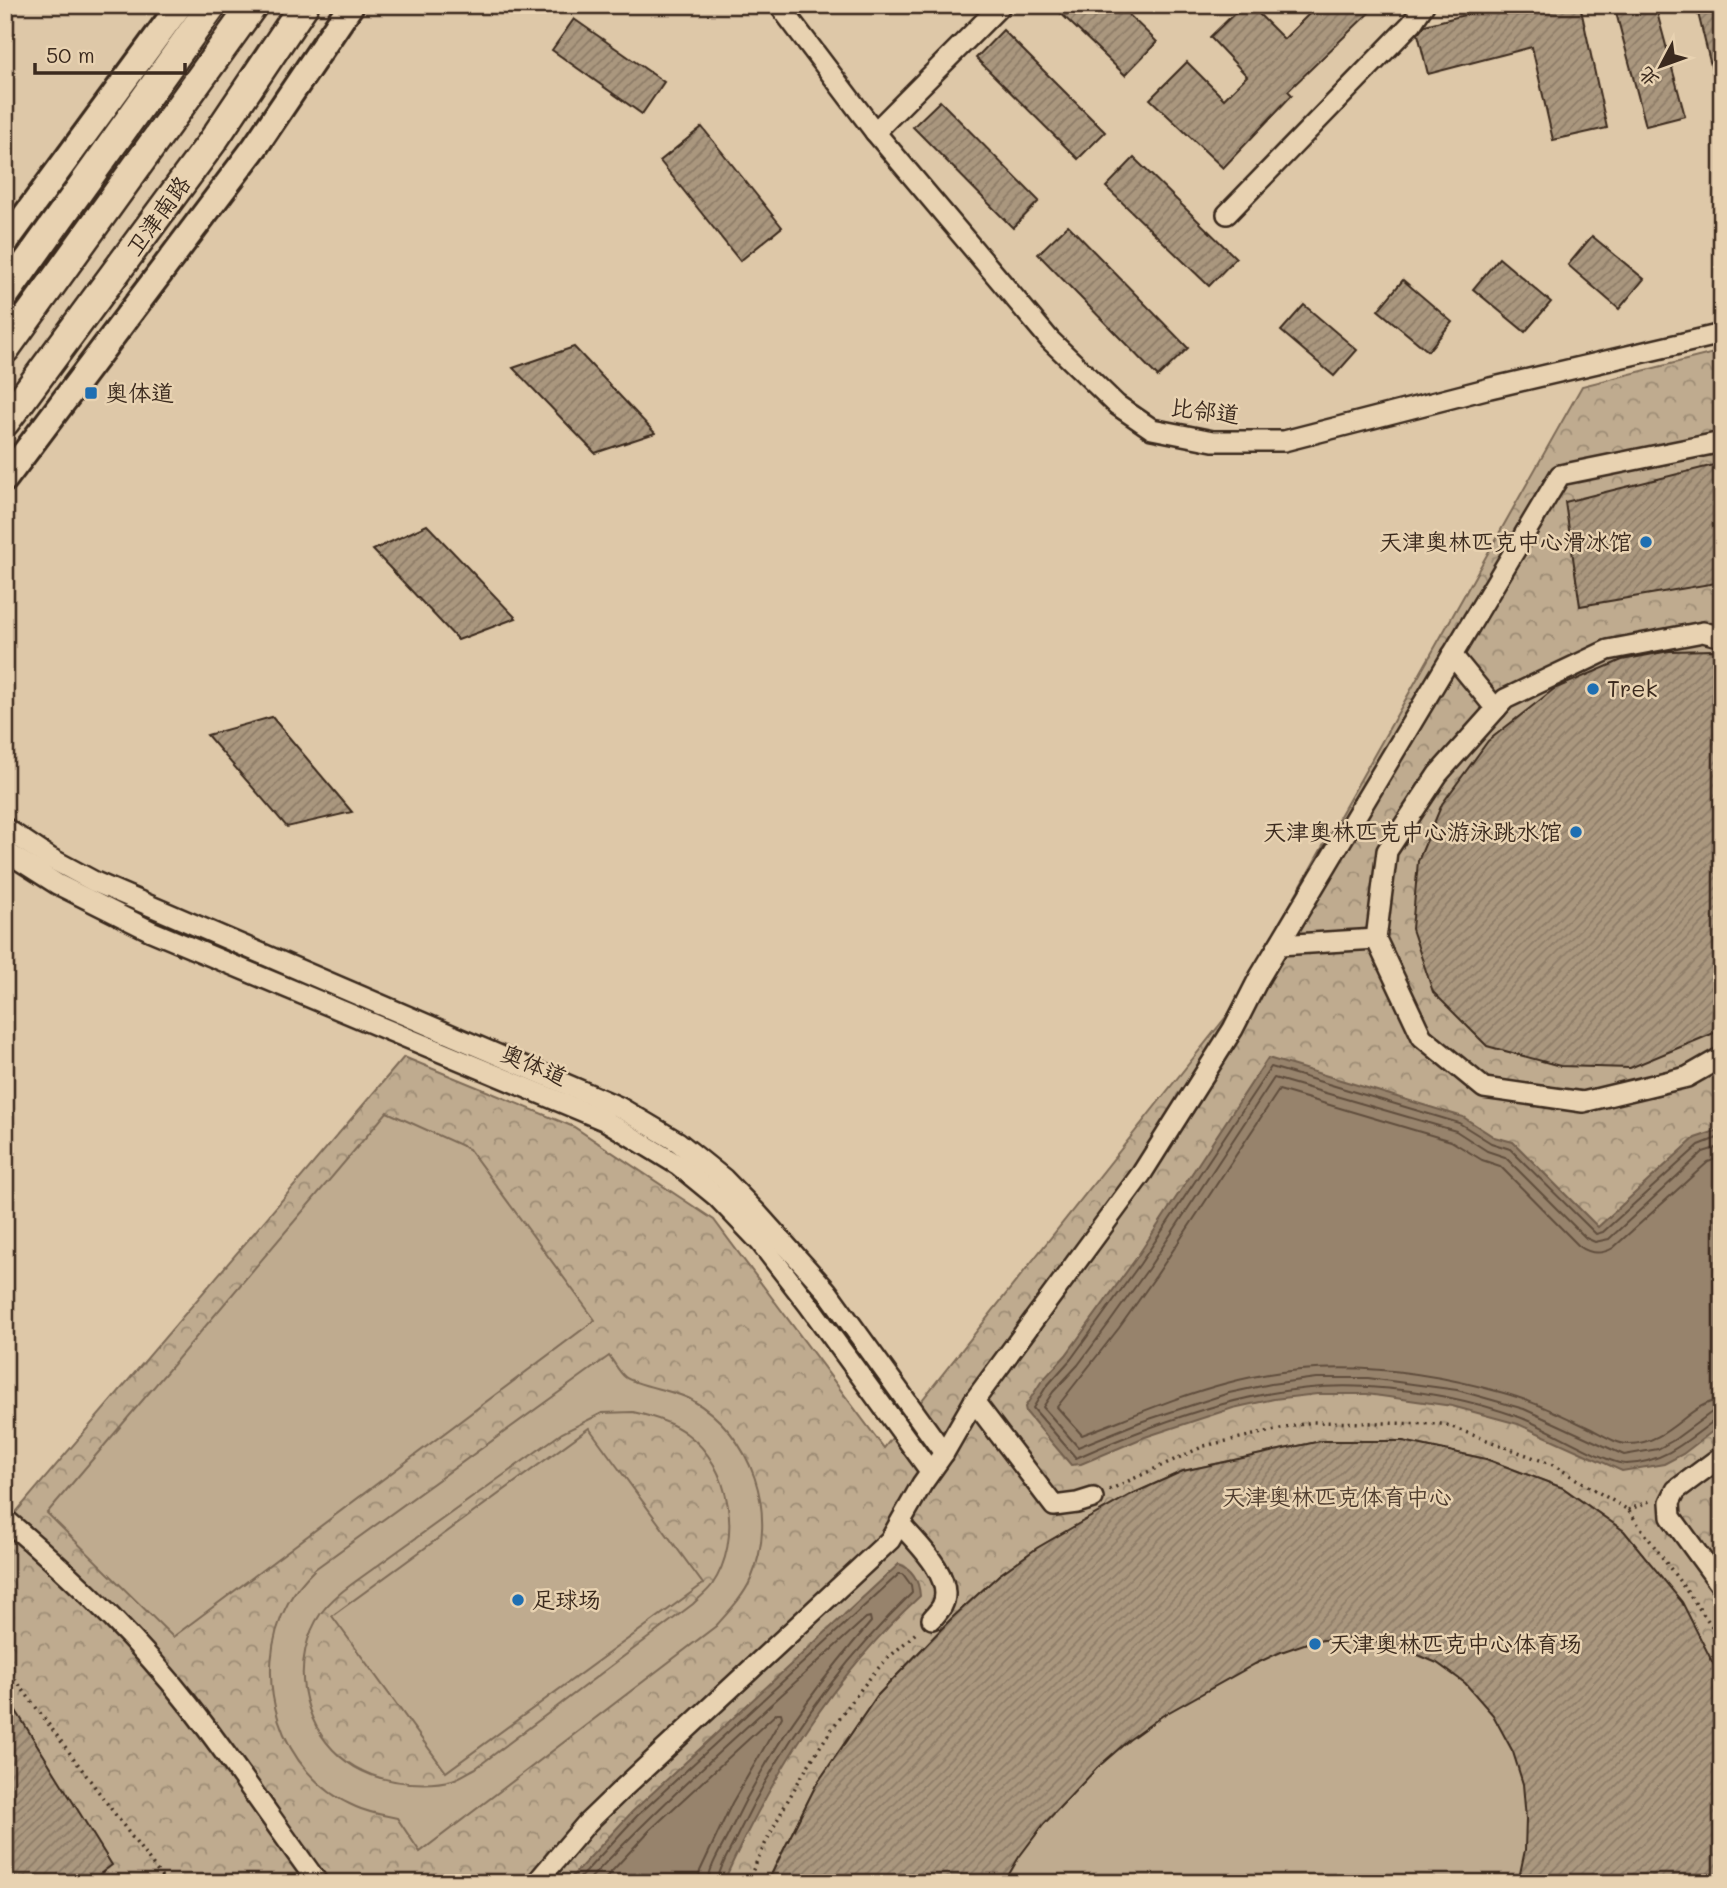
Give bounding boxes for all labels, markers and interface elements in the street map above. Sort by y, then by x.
scale bar [35,32,186,76]
north arrow [1626,32,1696,102]
text: 50 m [46,41,95,68]
text: 北 [1632,62,1663,93]
street label: 卫津南路 [118,169,196,261]
place label: 奥体道 [105,377,174,407]
marker: 奥体道 [83,385,99,401]
street label: 比邻道 [1169,391,1241,429]
place label: 天津奥林匹克中心滑冰馆 [1379,526,1632,556]
marker: 天津奥林匹克中心滑冰馆 [1638,534,1654,550]
place label: Trek [1607,673,1658,703]
marker: Trek [1585,681,1601,697]
place label: 天津奥林匹克中心游泳跳水馆 [1263,816,1562,846]
marker: 天津奥林匹克中心游泳跳水馆 [1568,824,1584,840]
street label: 奥体道 [497,1037,572,1091]
park label: 天津奥林匹克体育中心 [1222,1481,1452,1511]
place label: 足球场 [532,1584,601,1614]
marker: 足球场 [510,1592,526,1608]
place label: 天津奥林匹克中心体育场 [1329,1628,1582,1658]
marker: 天津奥林匹克中心体育场 [1307,1636,1323,1652]

